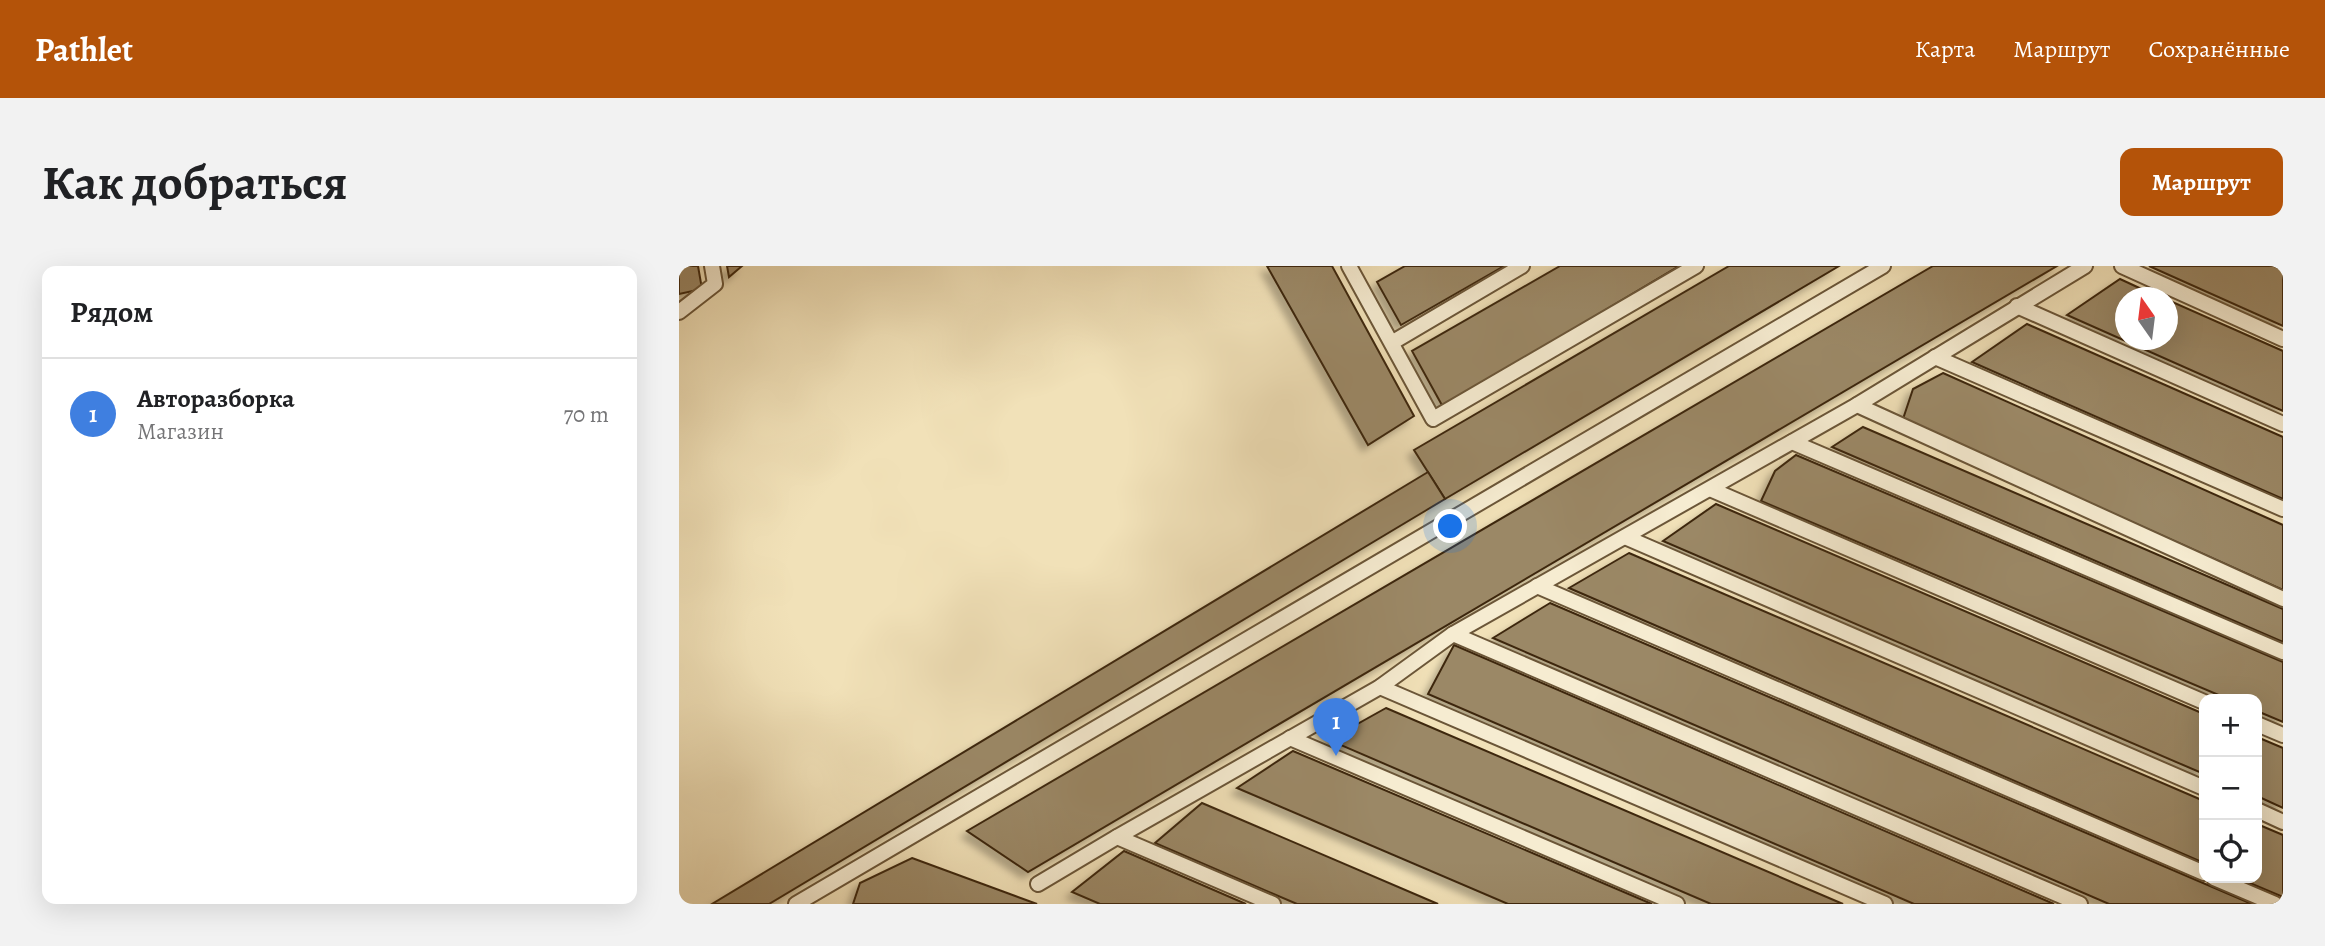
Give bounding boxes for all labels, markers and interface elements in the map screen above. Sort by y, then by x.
text: Pathlet [35,27,133,72]
text: Карта [1915,33,1975,65]
text: Маршрут [2013,33,2111,65]
text: Сохранённые [2149,33,2290,65]
button: Маршрут [2120,148,2283,216]
text: Как добраться [42,149,348,216]
north arrow [2115,287,2178,350]
text: Рядом [70,292,153,332]
text: Авторазборка [137,381,295,416]
text: 1 [89,399,97,430]
text: 70 m [563,399,609,430]
text: Магазин [137,416,224,447]
your location [1433,509,1467,543]
map controls [2199,694,2262,883]
button: + [2199,694,2262,757]
pin: 1 [1313,698,1359,756]
button: − [2199,757,2262,820]
button: locate [2199,820,2262,883]

